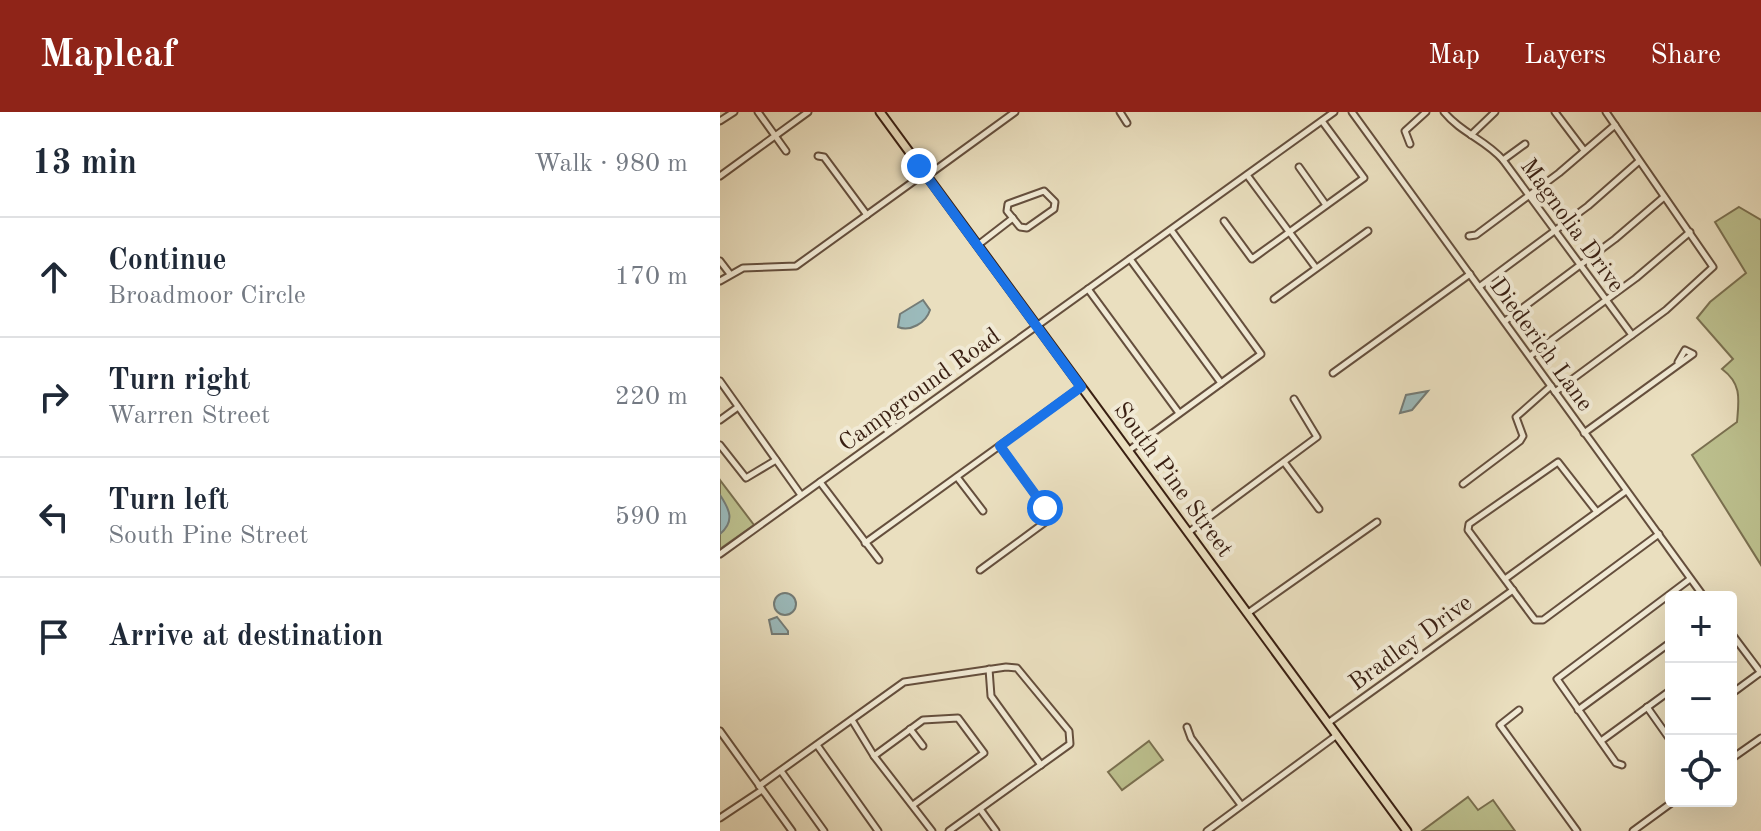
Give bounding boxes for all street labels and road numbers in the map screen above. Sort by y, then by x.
street label: Magnolia Drive [1515,155,1628,298]
street label: Diederich Lane [1484,274,1597,416]
street label: Campground Road [835,324,1005,457]
street label: South Pine Street [1108,398,1236,562]
street label: Bradley Drive [1345,591,1477,696]

